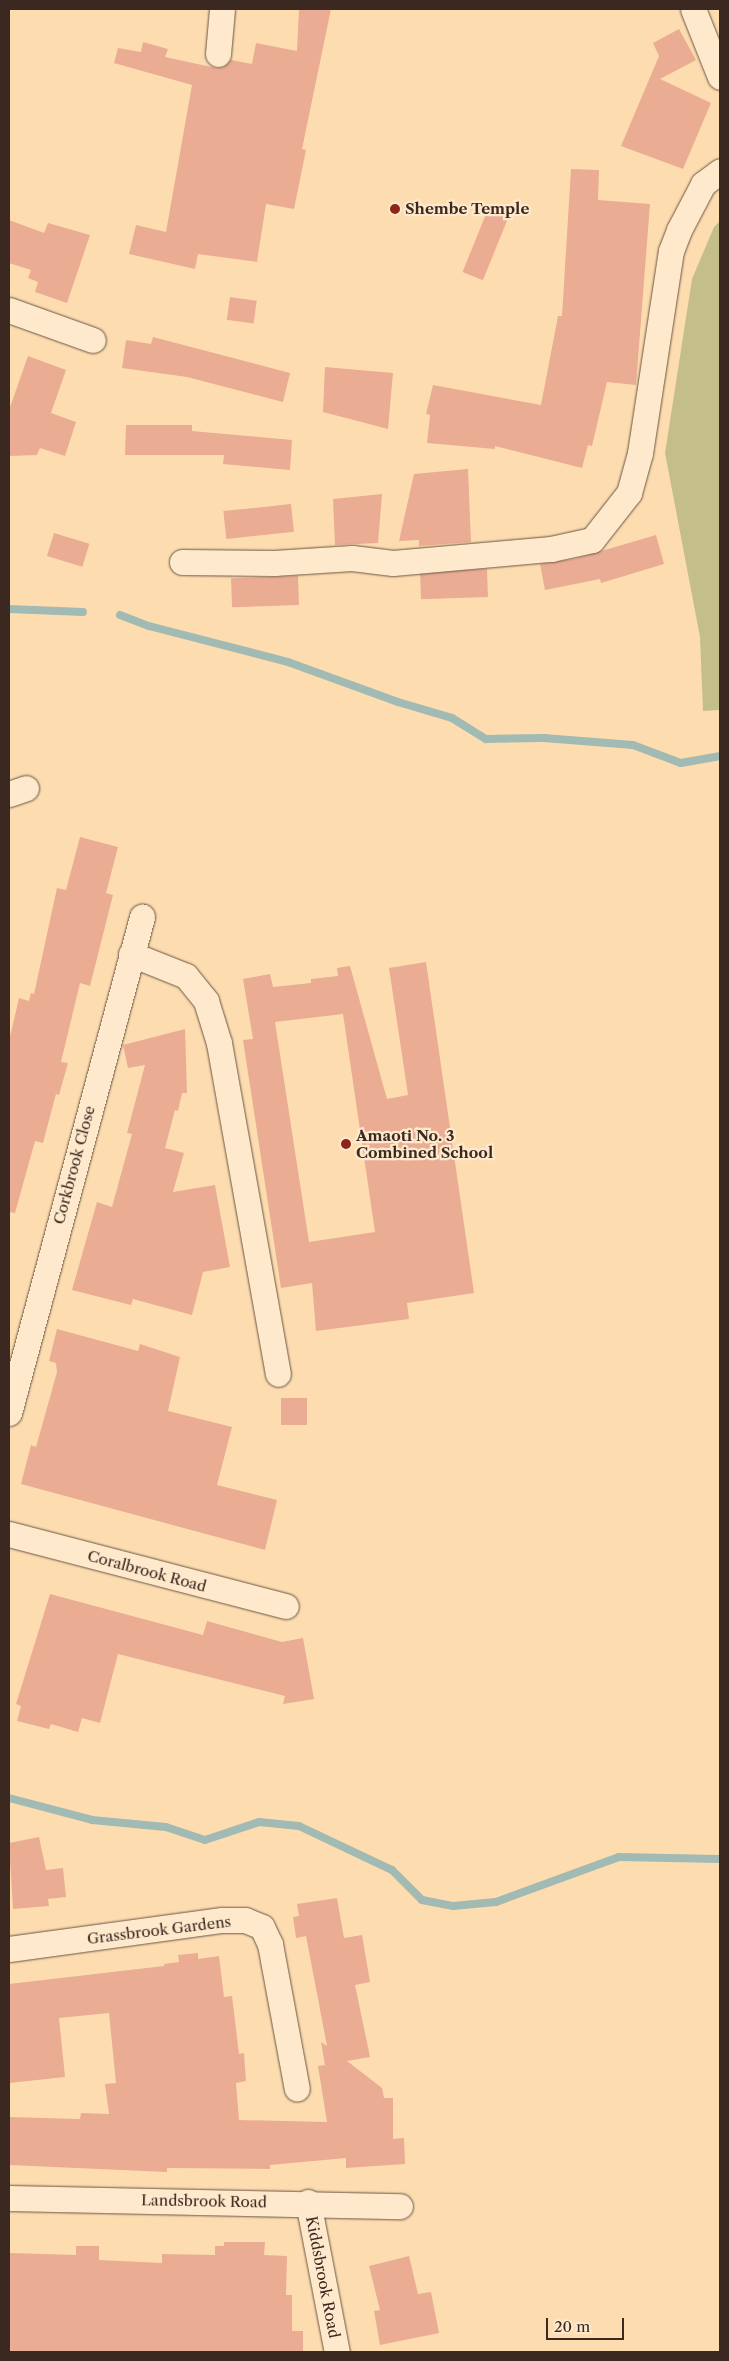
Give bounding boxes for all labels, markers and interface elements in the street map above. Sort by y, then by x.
place label: Shembe Temple [405,200,530,218]
marker: Shembe Temple [389,203,401,215]
street label: Corkbrook Close [50,1104,98,1226]
place label: Amaoti No. 3 Combined School [356,1126,493,1161]
marker: Amaoti No. 3 Combined School [340,1138,352,1150]
street label: Coralbrook Road [85,1546,209,1596]
street label: Grassbrook Gardens [86,1912,232,1948]
street label: Landsbrook Road [141,2191,267,2211]
street label: Kiddsbrook Road [302,2214,344,2340]
scale bar [549,2308,626,2340]
text: 20 m [554,2317,590,2336]

